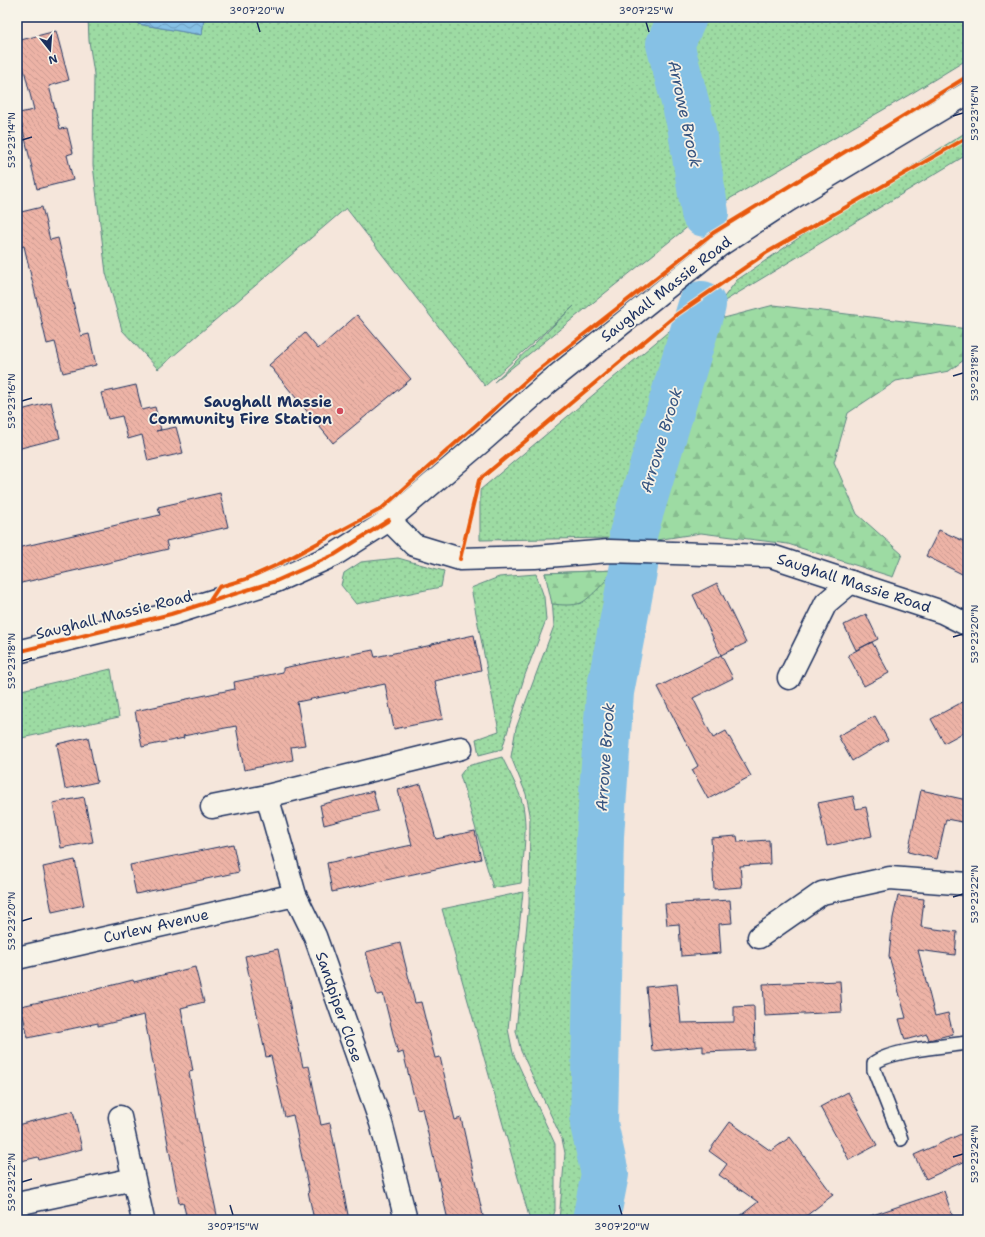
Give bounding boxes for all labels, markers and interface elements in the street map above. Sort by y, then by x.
text: 3°07'20"W [229,4,285,17]
text: 3°07'25"W [619,4,674,17]
north arrow [30,30,70,70]
text: N [46,51,59,68]
water label: Arrowe Brook [663,59,707,169]
text: 53°23'16"N [968,85,981,141]
text: 53°23'14"N [5,112,18,168]
street label: Saughall Massie Road [596,231,736,346]
text: 53°23'18"N [968,345,981,401]
text: 53°23'16"N [5,373,18,429]
water label: Arrowe Brook [635,385,687,495]
place label: Saughall Massie Community Fire Station [149,392,332,429]
marker: Saughall Massie Community Fire Station [335,406,345,416]
street label: Saughall Massie Road [774,549,934,618]
street label: Saughall Massie Road [34,586,195,644]
text: 53°23'20"N [968,605,981,663]
text: 53°23'18"N [5,633,18,689]
water label: Arrowe Brook [591,702,619,812]
text: 53°23'22"N [968,865,981,923]
text: 53°23'20"N [5,892,18,950]
street label: Curlew Avenue [101,904,211,948]
street label: Sandpiper Close [311,949,367,1065]
text: 53°23'24"N [968,1125,981,1183]
text: 53°23'22"N [5,1153,18,1211]
text: 3°07'15"W [207,1220,259,1233]
text: 3°07'20"W [594,1220,650,1233]

